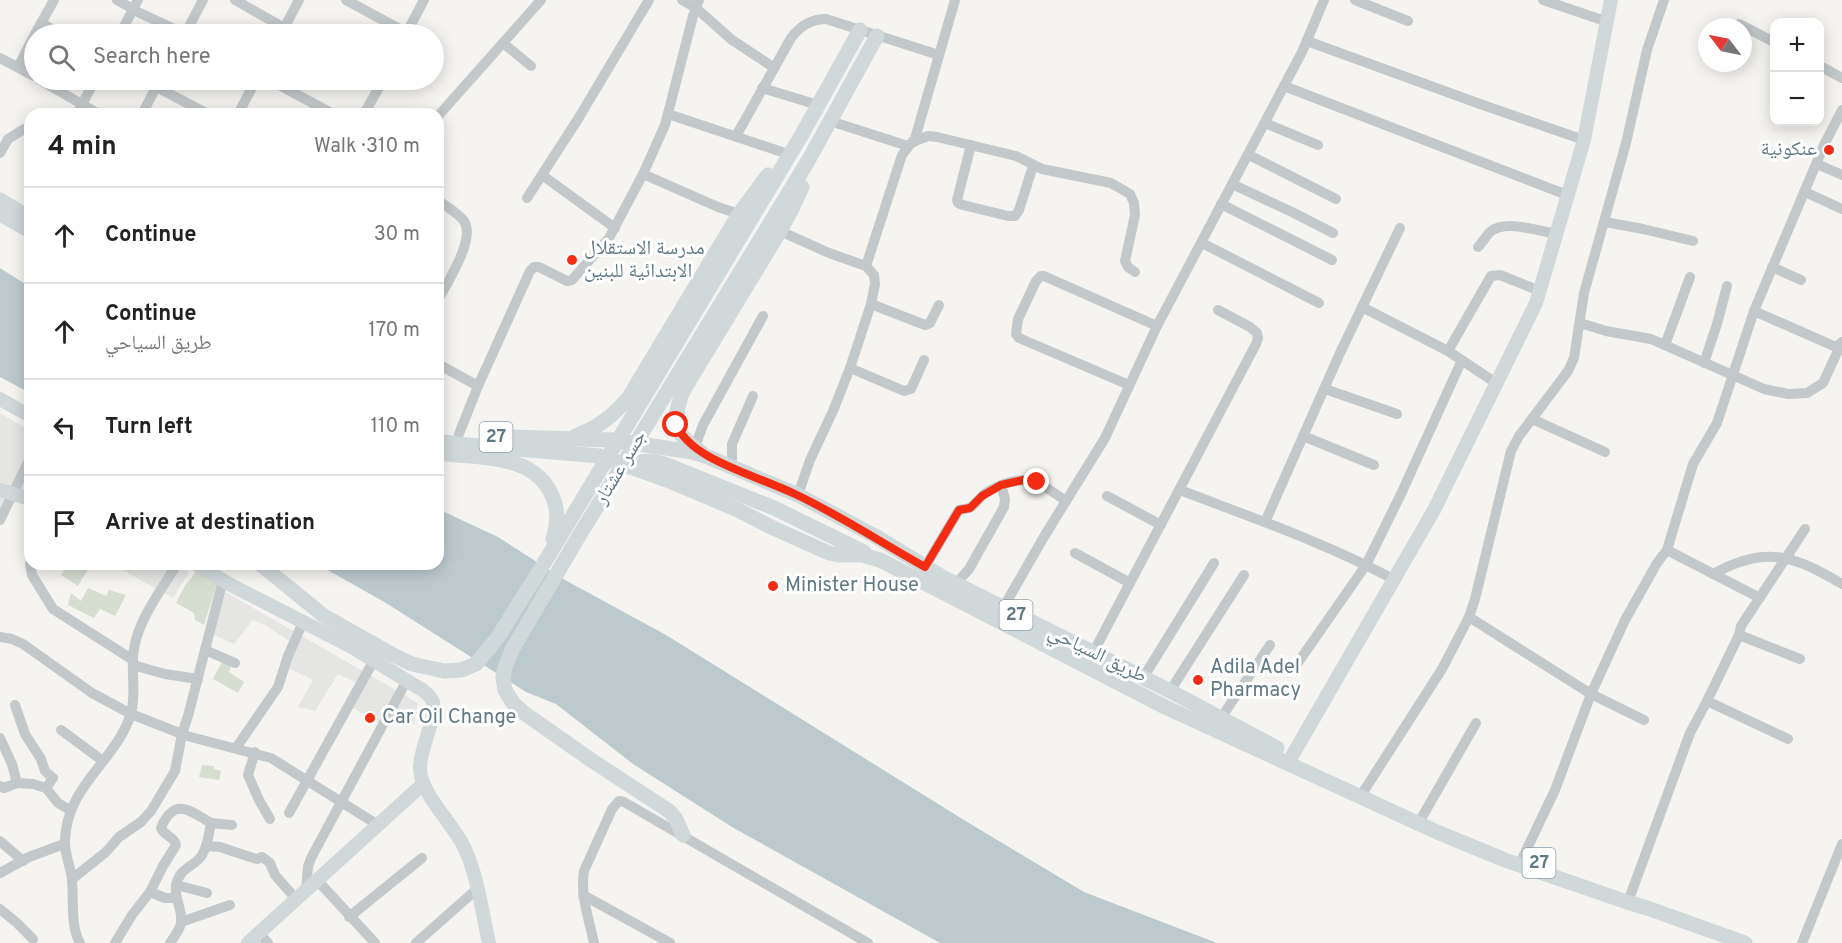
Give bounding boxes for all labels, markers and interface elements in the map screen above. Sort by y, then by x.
north arrow [1698,18,1752,72]
map controls [1770,18,1824,126]
button: + [1770,18,1824,72]
search box [24,24,444,90]
icon: search [45,41,78,74]
text: Search here [93,44,211,71]
button: − [1770,72,1824,126]
text: 4 min [48,131,117,164]
text: Walk · 310 m [314,134,420,160]
place label: عنكونية [1761,137,1817,163]
marker: عنكونية [1822,143,1836,157]
icon: ahead [48,219,81,252]
text: Continue [105,222,196,249]
text: 30 m [374,222,420,248]
place label: مدرسة الاستقلال الابتدائية للبنين [584,236,705,285]
marker: مدرسة الاستقلال الابتدائية للبنين [565,253,579,267]
text: Continue [105,301,196,328]
icon: ahead [48,315,81,348]
text: 170 m [368,318,420,344]
text: طريق السياحي [105,331,212,357]
icon: left [48,411,81,444]
route start [662,411,688,437]
text: Turn left [105,414,193,441]
text: 110 m [371,414,420,440]
road number: 27 [480,422,512,452]
street label: جسر عشتار [588,426,653,511]
route end [1023,468,1049,494]
icon: arrive [48,507,81,540]
text: Arrive at destination [105,510,315,537]
place label: Minister House [785,573,919,599]
marker: Minister House [766,579,780,593]
road number: 27 [1000,600,1032,630]
street label: طريق السياحي [1043,620,1151,691]
place label: Adila Adel Pharmacy [1210,655,1301,704]
marker: Adila Adel Pharmacy [1191,673,1205,687]
place label: Car Oil Change [382,705,516,731]
marker: Car Oil Change [363,711,377,725]
road number: 27 [1522,848,1556,878]

